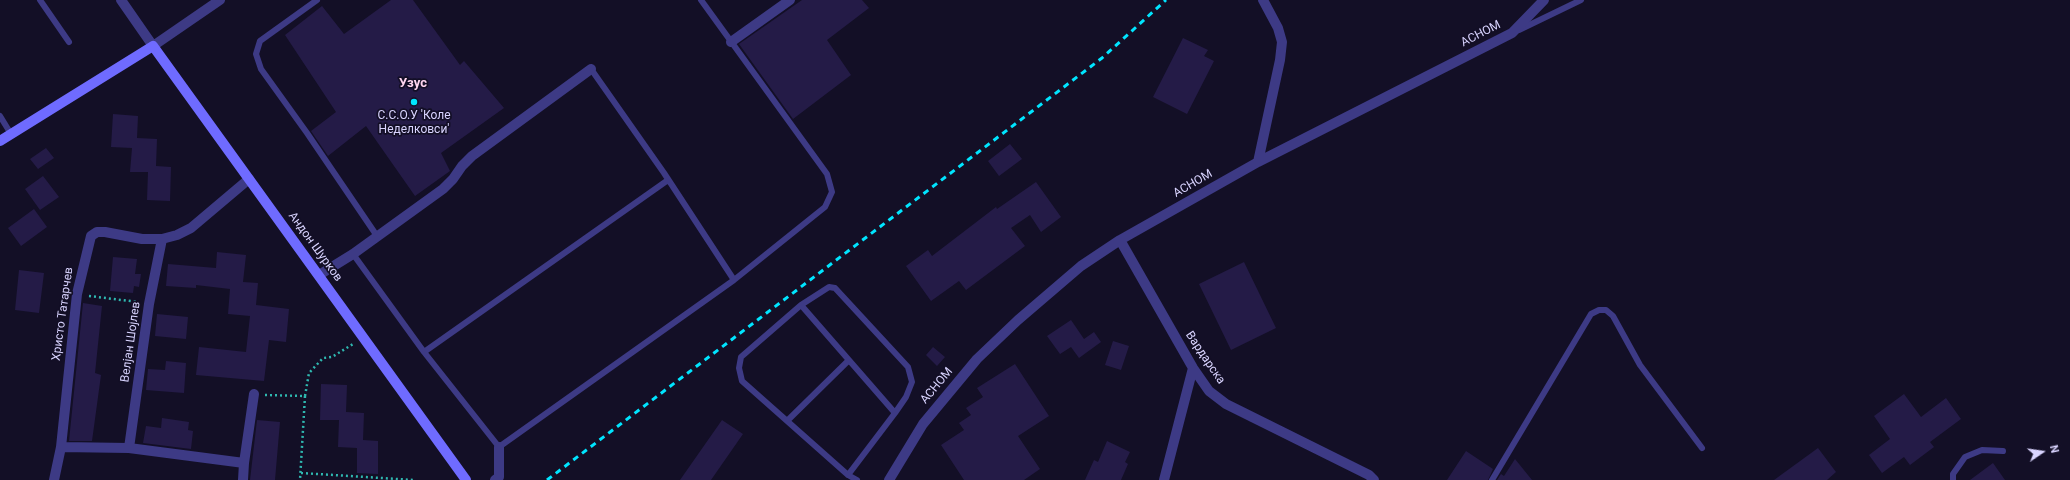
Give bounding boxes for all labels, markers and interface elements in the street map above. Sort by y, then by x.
street label: АСНОМ [1459,18,1503,50]
district label: Узус [399,76,427,92]
marker: С.С.О.У 'Коле Неделковси' [409,97,419,107]
place label: С.С.О.У 'Коле Неделковси' [378,109,450,137]
street label: АСНОМ [1171,167,1215,201]
street label: Андон Шурков [285,209,345,285]
street label: Христо Татарчев [49,266,77,362]
street label: Велјан Шојлев [118,301,144,383]
street label: Вардарска [1182,329,1228,387]
street label: АСНОМ [918,365,956,407]
north arrow [2022,432,2062,472]
text: N [2047,444,2061,454]

